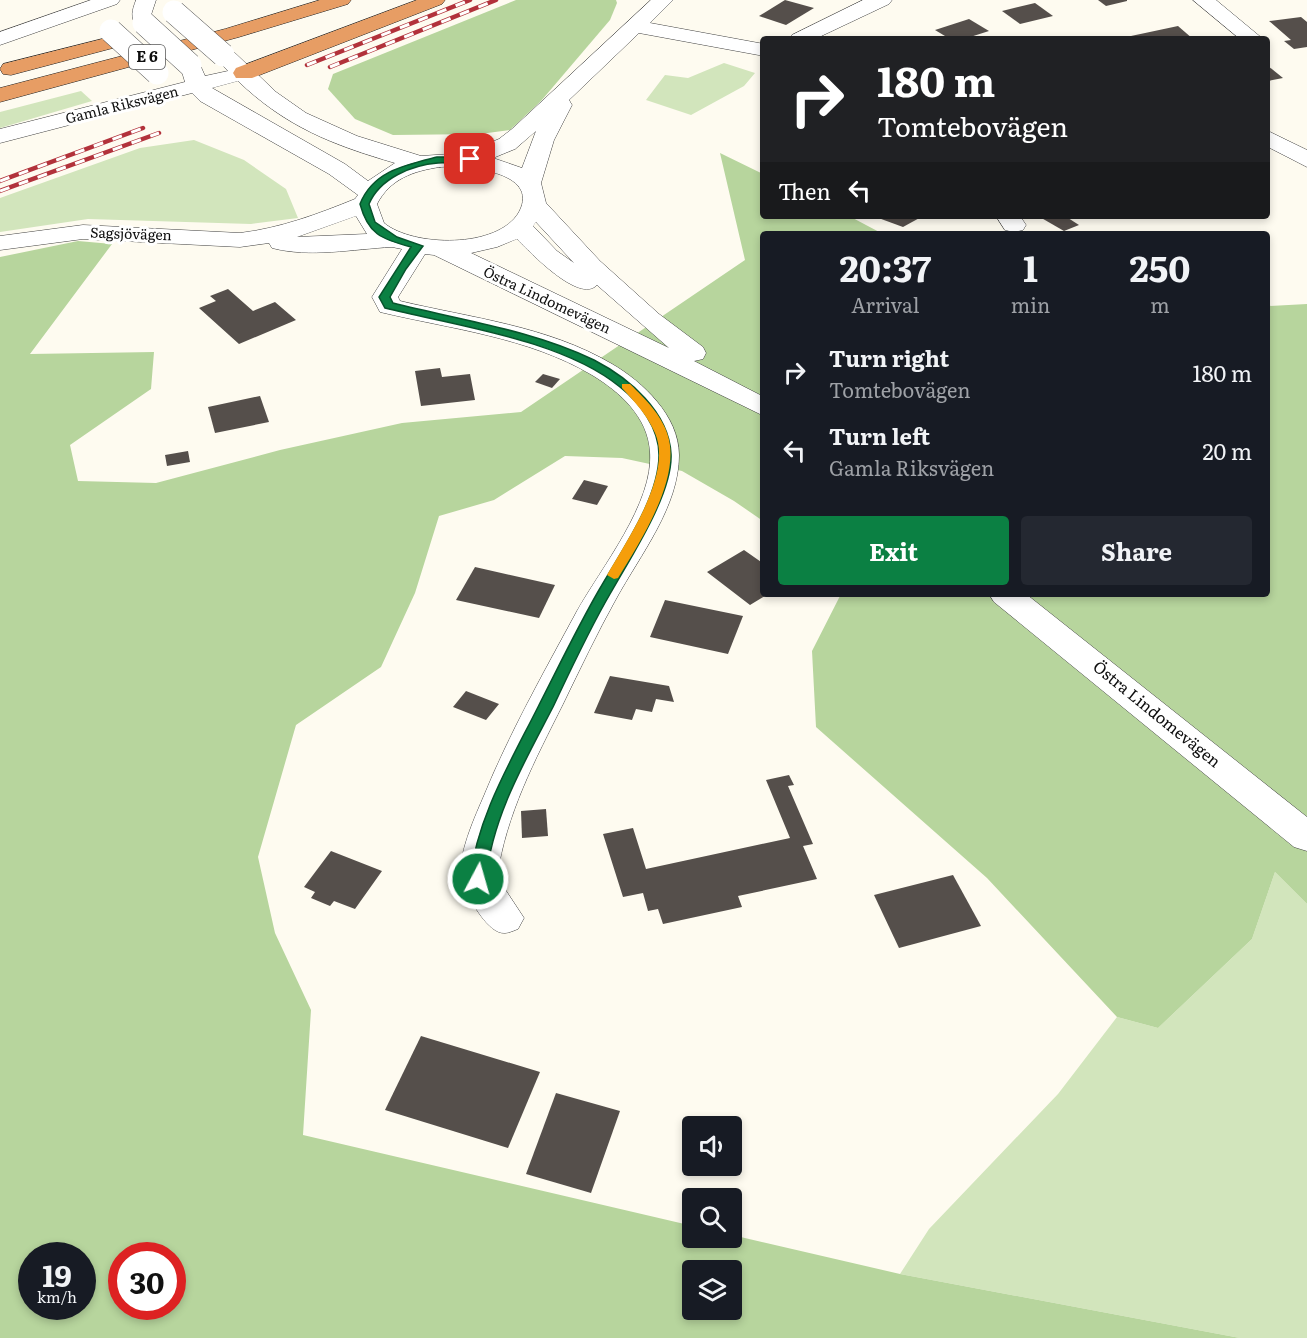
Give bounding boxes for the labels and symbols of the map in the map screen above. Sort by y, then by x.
road number: E 6 [129,45,165,69]
street label: Gamla Riksvägen [63,80,180,128]
pin [444,133,495,184]
street label: Sagsjövägen [90,222,172,244]
street label: Östra Lindomevägen [480,261,614,337]
street label: Östra Lindomevägen [1089,654,1227,773]
position arrow [446,847,510,911]
speed limit sign: 30 [108,1242,186,1320]

